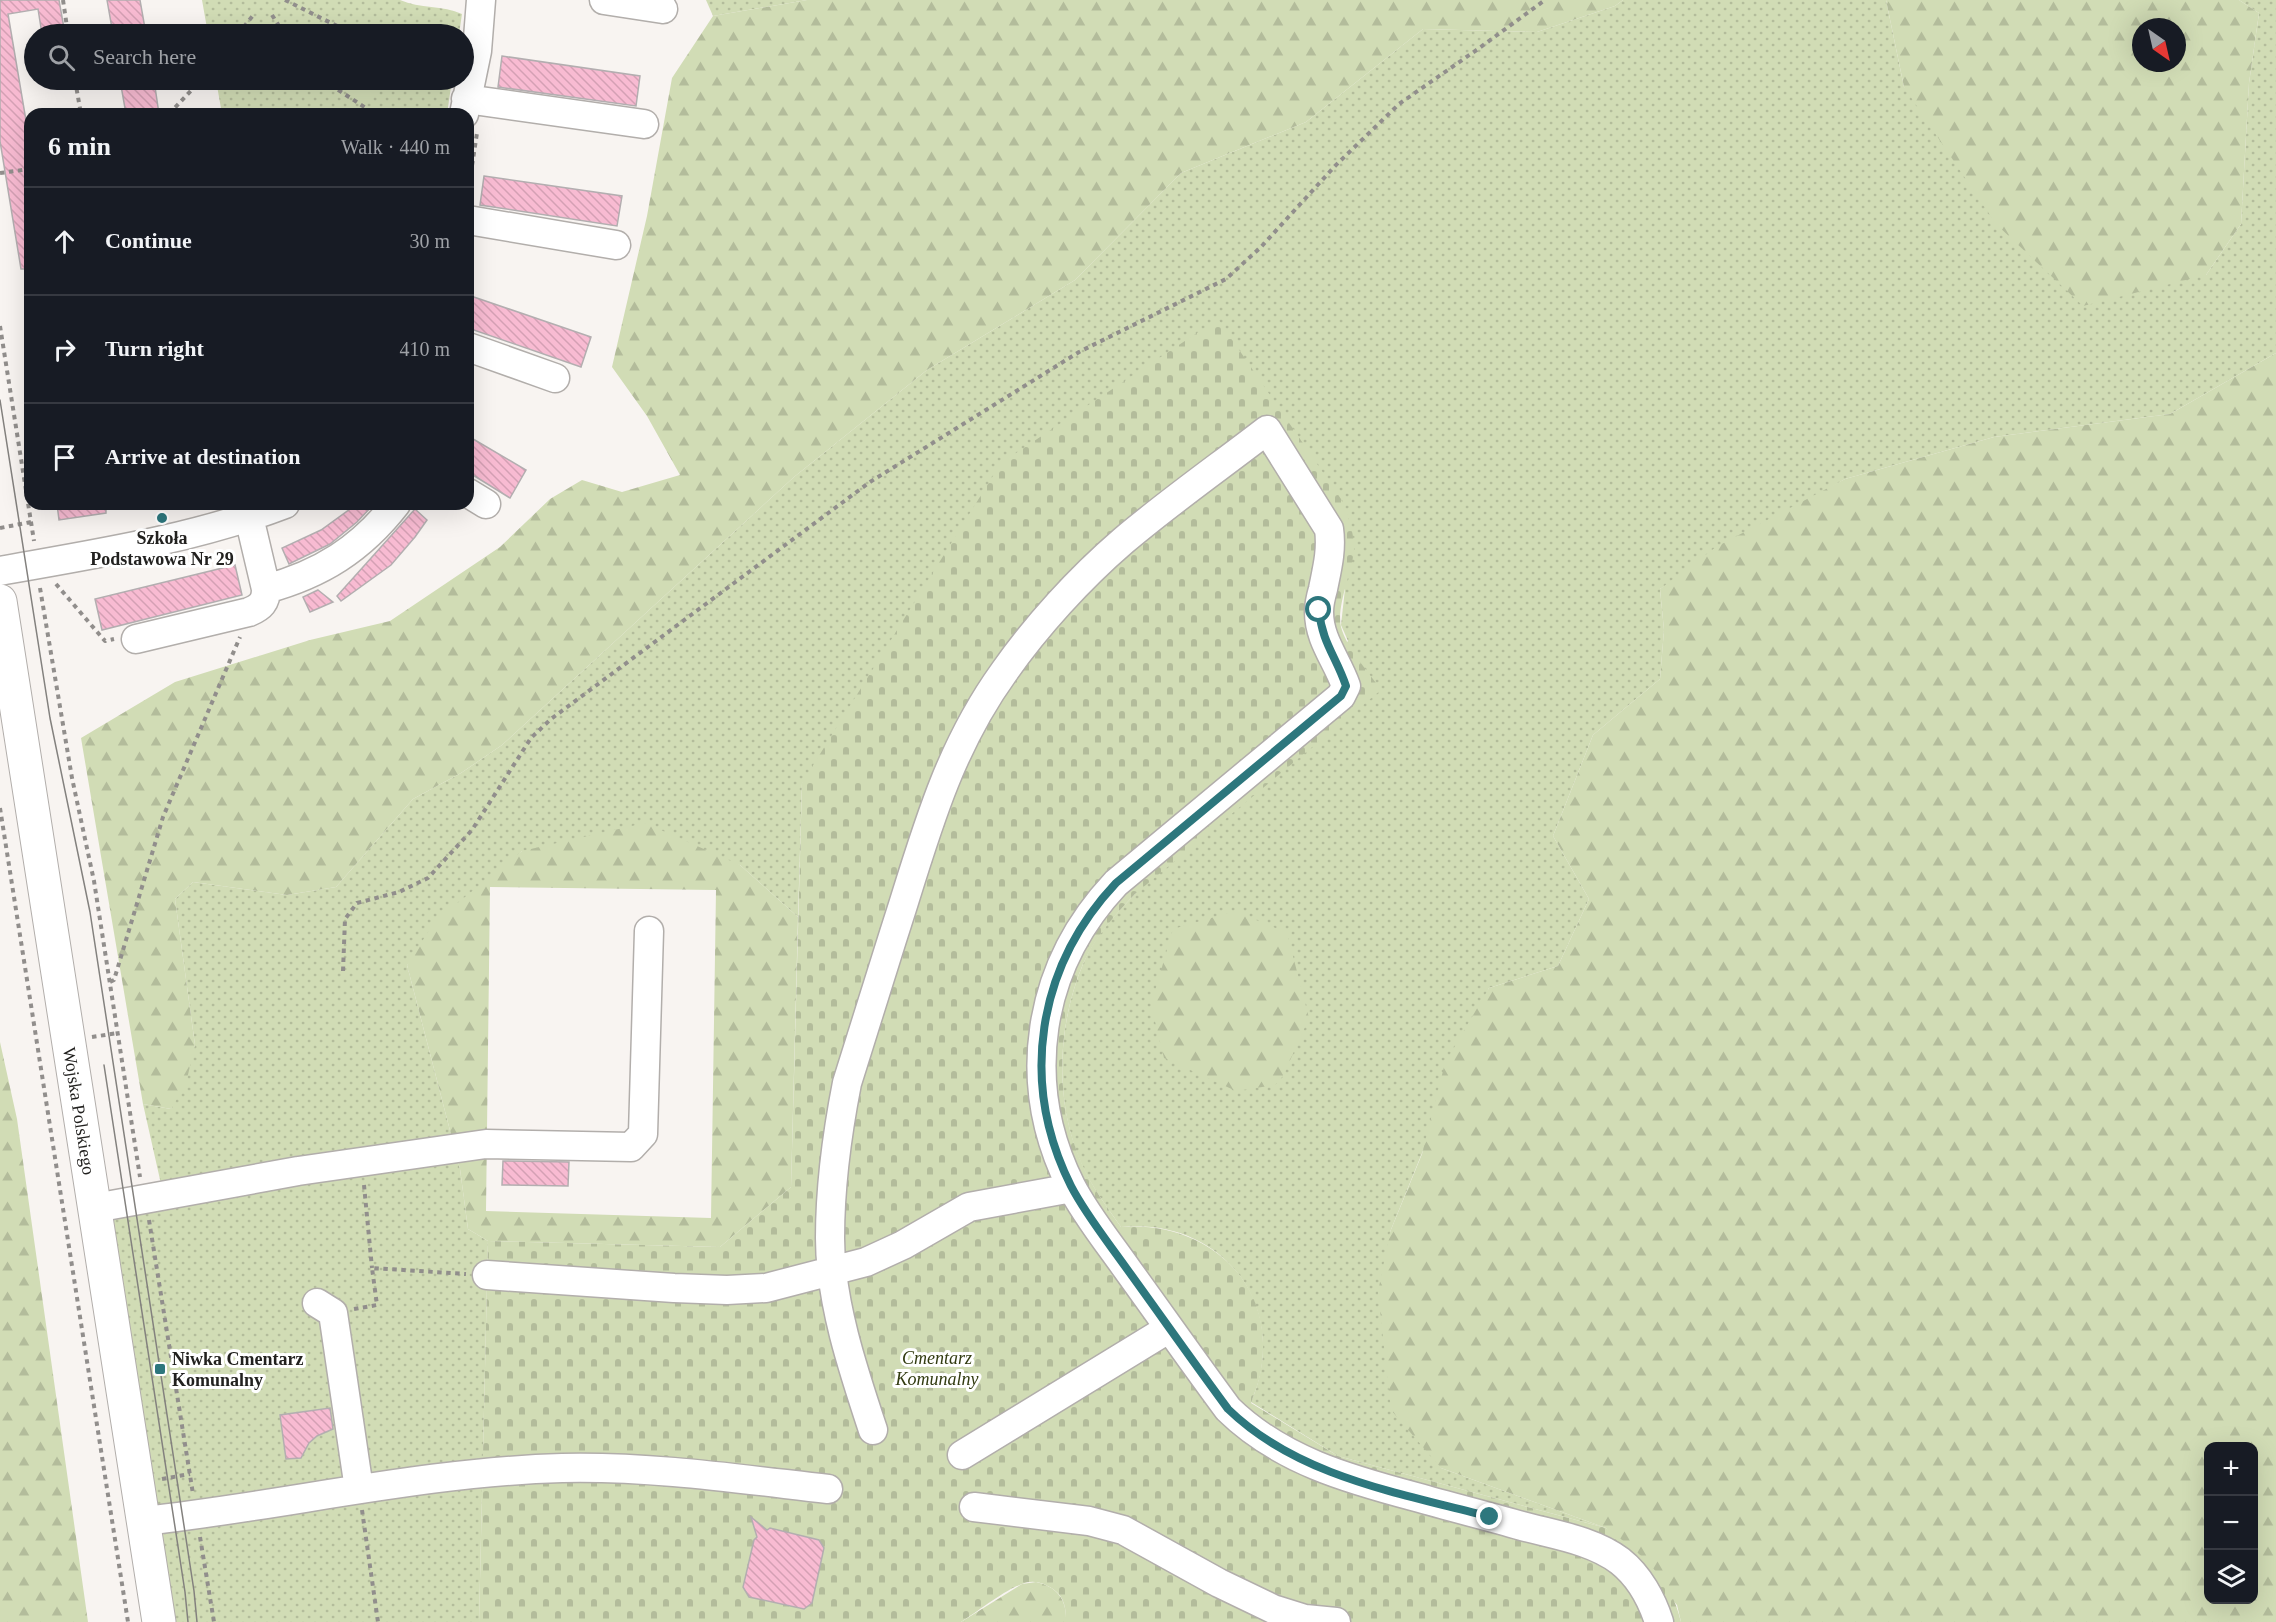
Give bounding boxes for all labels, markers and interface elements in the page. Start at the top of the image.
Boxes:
north arrow [2132,18,2186,72]
search box [24,24,474,90]
icon: search [45,41,78,74]
text: Search here [93,44,196,69]
text: 6 min [48,132,111,161]
text: Walk · 440 m [341,136,450,158]
icon: ahead [48,225,81,258]
text: Continue [105,228,192,253]
text: 30 m [409,230,450,252]
icon: right [48,333,81,366]
text: Turn right [105,336,204,361]
text: 410 m [399,338,450,360]
icon: arrive [48,441,81,474]
text: Arrive at destination [105,444,301,469]
marker: Szkoła Podstawowa Nr 29 [155,511,169,525]
place label: Szkoła Podstawowa Nr 29 [90,528,234,569]
route start [1305,596,1331,622]
street label: Wojska Polskiego [59,1046,99,1176]
park label: Cmentarz Komunalny [895,1348,979,1389]
place label: Niwka Cmentarz Komunalny [172,1349,303,1390]
marker: Niwka Cmentarz Komunalny [153,1362,167,1376]
map controls [2204,1442,2258,1604]
button: + [2204,1442,2258,1496]
button: − [2204,1496,2258,1550]
route end [1476,1503,1502,1529]
button: layers [2204,1550,2258,1604]

